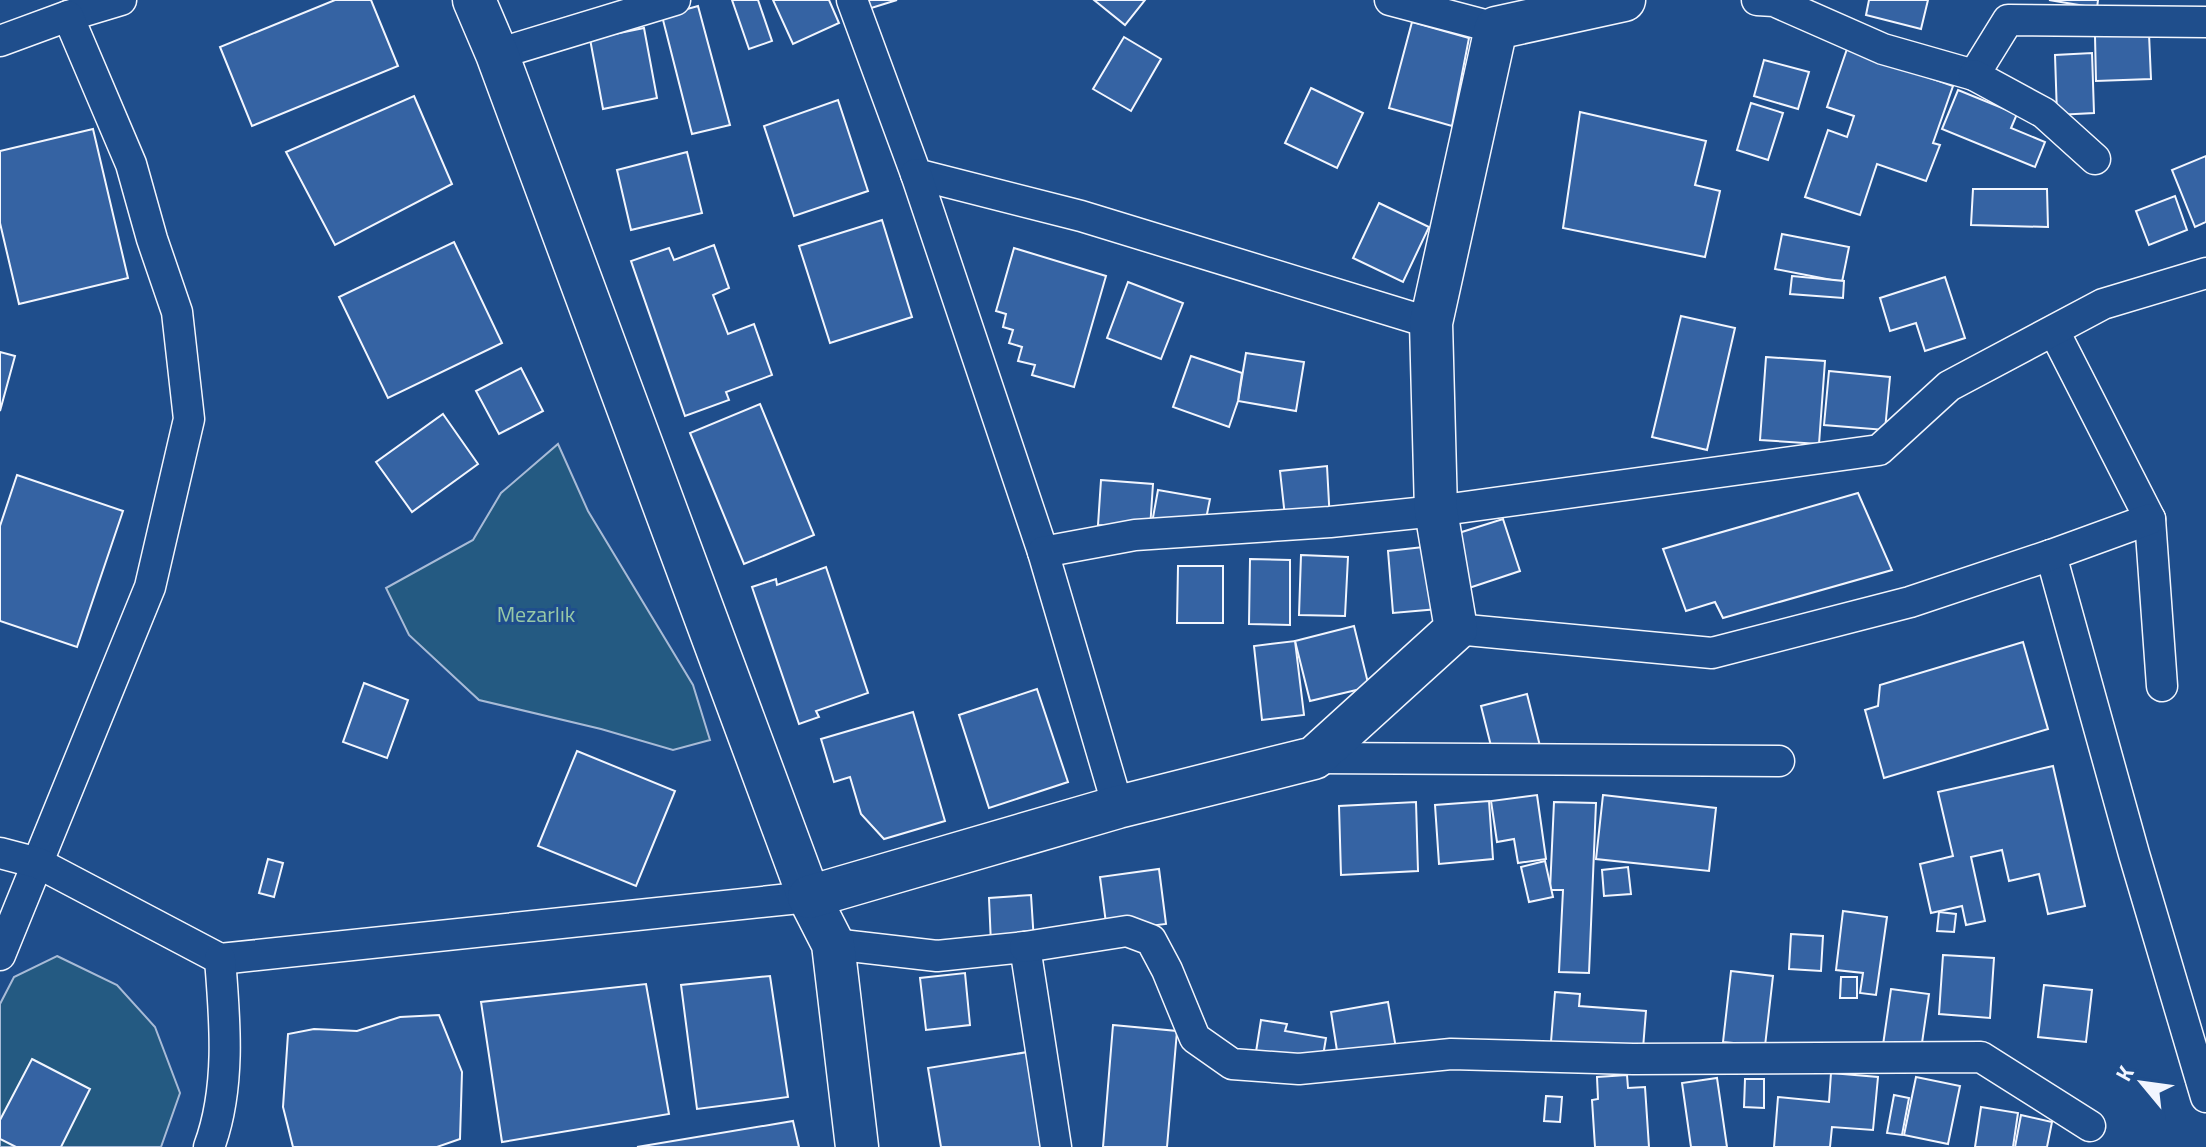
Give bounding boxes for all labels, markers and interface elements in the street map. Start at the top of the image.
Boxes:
park label: Mezarlık [497,597,576,631]
north arrow [2102,1043,2182,1123]
text: K [2106,1059,2143,1087]

